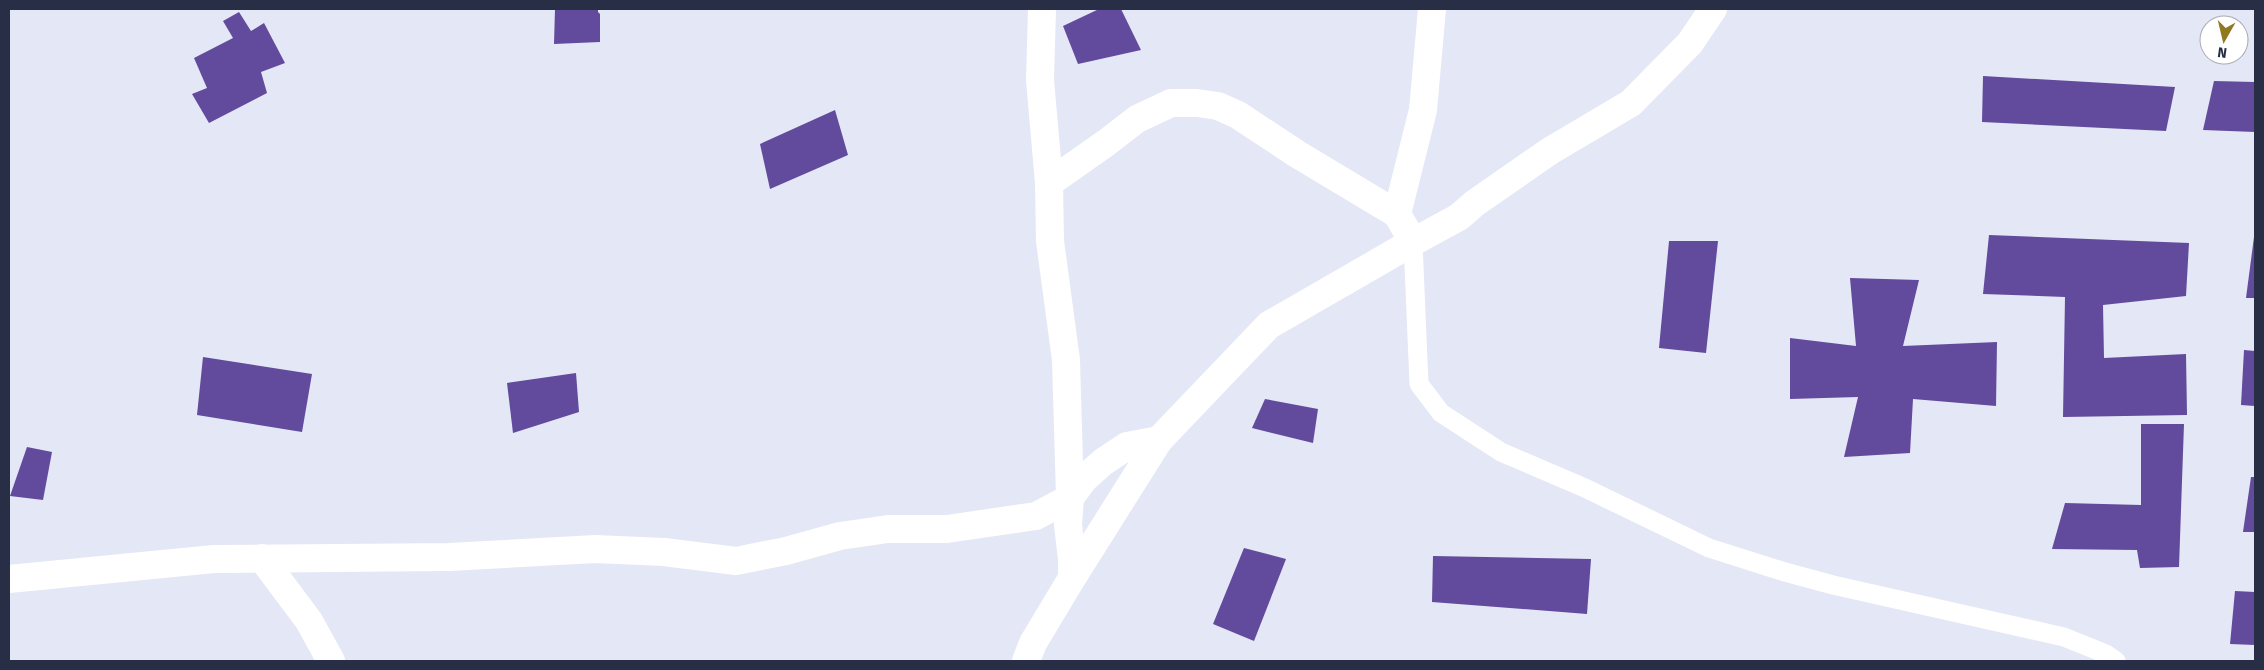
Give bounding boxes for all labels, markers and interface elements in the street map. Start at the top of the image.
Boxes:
north arrow [2199,15,2249,65]
text: N [2216,43,2228,61]

